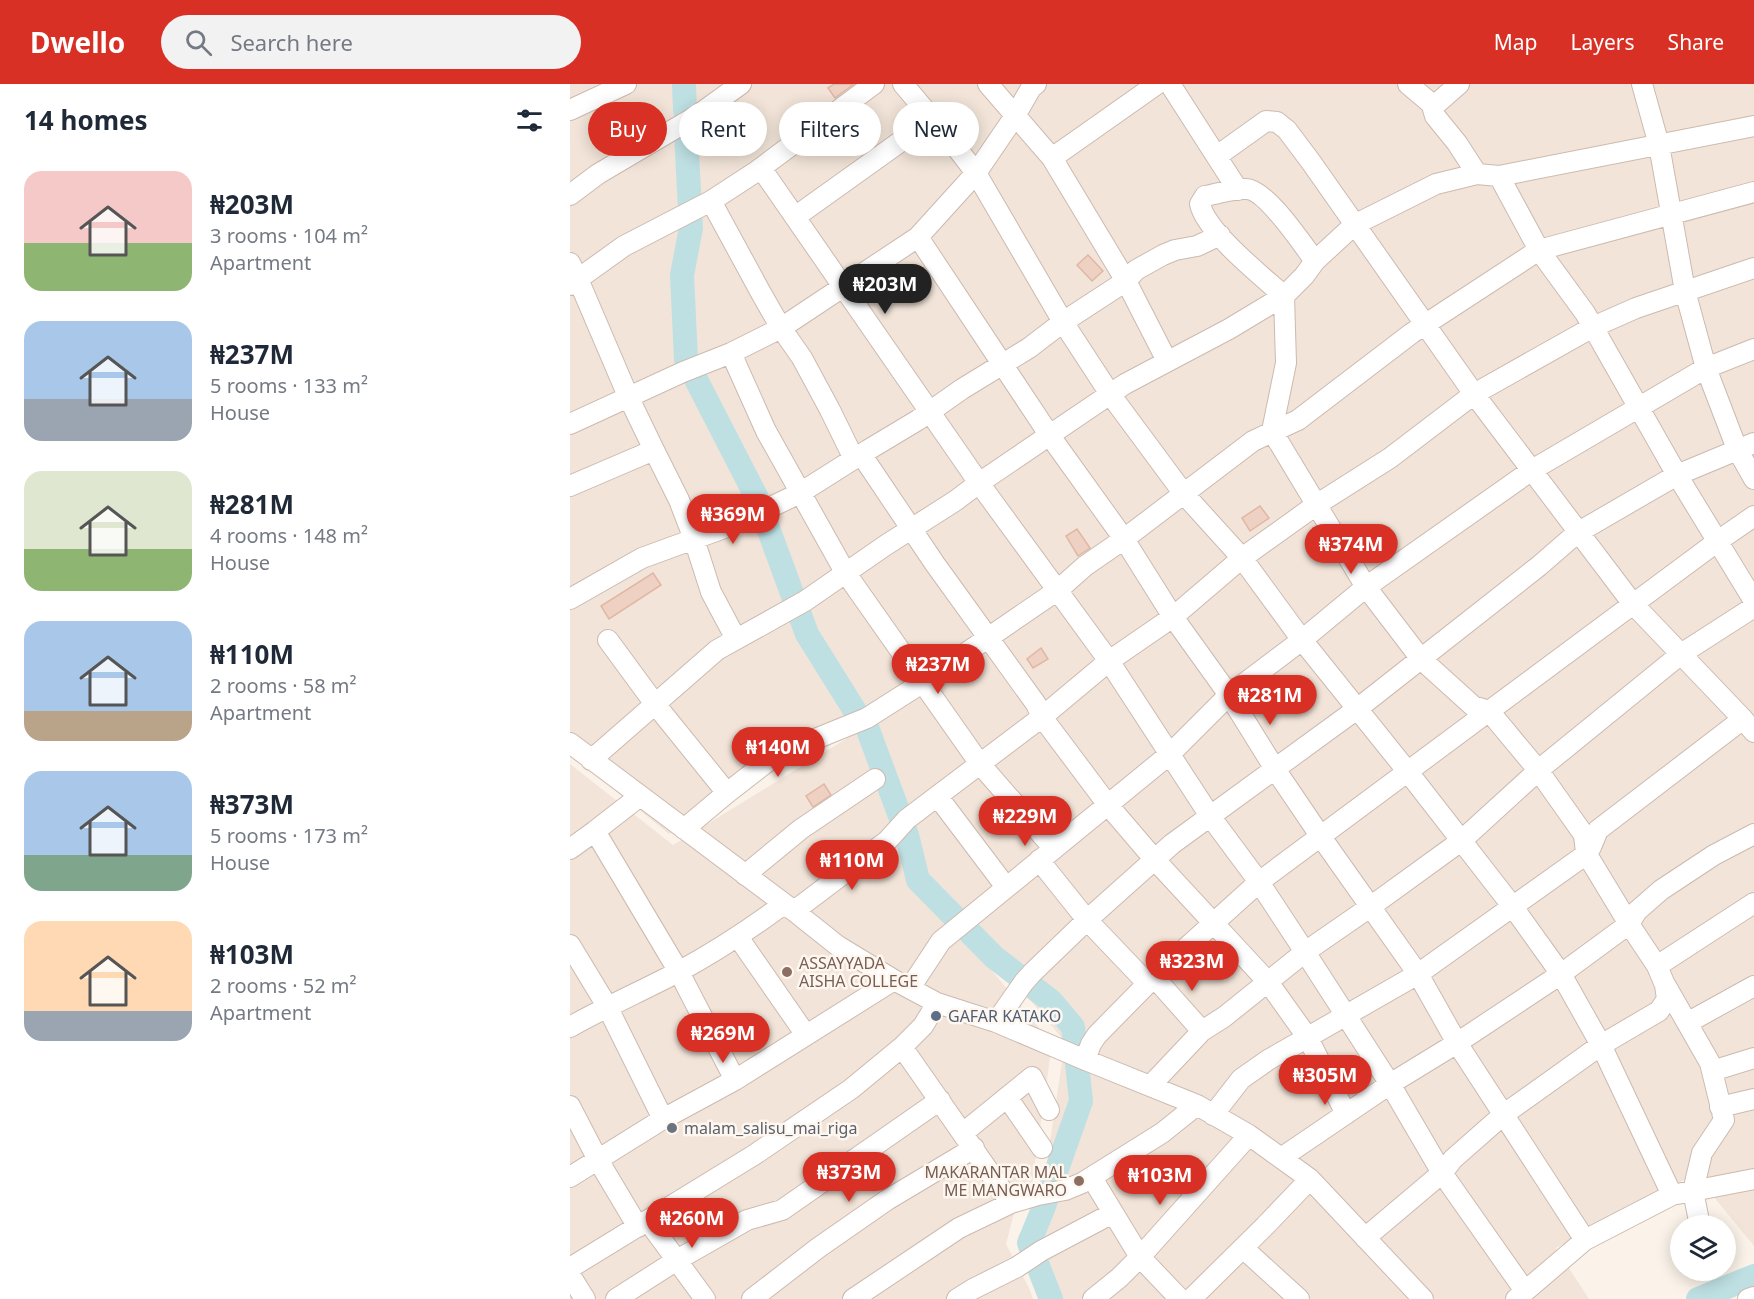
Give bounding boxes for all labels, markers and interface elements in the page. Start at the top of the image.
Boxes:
search box [161,15,581,69]
text: Dwello [30,23,125,61]
icon: search [182,26,215,59]
text: Search here [230,27,353,57]
text: Map [1494,28,1538,56]
text: Layers [1571,28,1635,56]
text: Share [1668,28,1724,56]
text: 14 homes [24,102,148,138]
chip: Buy [588,102,667,156]
chip: Rent [679,102,767,156]
chip: Filters [779,102,881,156]
chip: New [893,102,979,156]
icon: filters [513,104,546,137]
text: ₦203M [210,186,294,222]
icon: home [72,195,144,267]
text: 3 rooms · 104 m² [210,222,368,249]
text: Apartment [210,249,311,276]
pin: ₦203M [843,264,927,315]
text: ₦203M [853,270,917,297]
text: ₦237M [210,336,294,372]
icon: home [72,345,144,417]
text: 5 rooms · 133 m² [210,372,368,399]
text: House [210,399,270,426]
text: ₦281M [210,486,294,522]
pin: ₦369M [691,494,775,545]
icon: home [72,495,144,567]
text: ₦369M [701,500,765,527]
text: 4 rooms · 148 m² [210,522,368,549]
pin: ₦374M [1309,524,1393,575]
text: ₦374M [1319,530,1383,557]
text: House [210,549,270,576]
text: ₦110M [210,636,294,672]
pin: ₦237M [896,644,980,695]
icon: home [72,645,144,717]
text: ₦237M [906,650,970,677]
text: 2 rooms · 58 m² [210,672,357,699]
pin: ₦281M [1228,675,1312,726]
text: ₦281M [1238,681,1302,708]
text: Apartment [210,699,311,726]
pin: ₦140M [736,727,820,778]
text: ₦140M [746,733,810,760]
text: ₦373M [210,786,294,822]
icon: home [72,795,144,867]
pin: ₦229M [983,796,1067,847]
text: ₦229M [993,802,1057,829]
text: 5 rooms · 173 m² [210,822,368,849]
pin: ₦110M [810,840,894,891]
text: ₦110M [820,846,884,873]
text: House [210,849,270,876]
text: ₦103M [210,936,294,972]
pin: ₦323M [1150,941,1234,992]
icon: home [72,945,144,1017]
text: ₦323M [1160,947,1224,974]
place label: ASSAYYADA AISHA COLLEGE [799,952,918,992]
marker: ASSAYYADA AISHA COLLEGE [780,965,794,979]
text: 2 rooms · 52 m² [210,972,357,999]
text: Apartment [210,999,311,1026]
place label: GAFAR KATAKO [948,1005,1061,1027]
marker: GAFAR KATAKO [929,1009,943,1023]
pin: ₦269M [681,1013,765,1064]
text: ₦269M [691,1019,755,1046]
pin: ₦305M [1283,1055,1367,1106]
text: ₦305M [1293,1061,1357,1088]
place label: malam_salisu_mai_riga [684,1117,857,1139]
marker: malam_salisu_mai_riga [665,1121,679,1135]
pin: ₦373M [807,1152,891,1203]
pin: ₦103M [1118,1155,1202,1206]
text: ₦373M [817,1158,881,1185]
place label: MAKARANTAR MAL ME MANGWARO [925,1161,1067,1201]
text: ₦103M [1128,1161,1192,1188]
marker: MAKARANTAR MAL ME MANGWARO [1072,1174,1086,1188]
pin: ₦260M [650,1198,734,1249]
text: ₦260M [660,1204,724,1231]
map controls [1670,1215,1736,1281]
button: layers [1670,1215,1736,1281]

